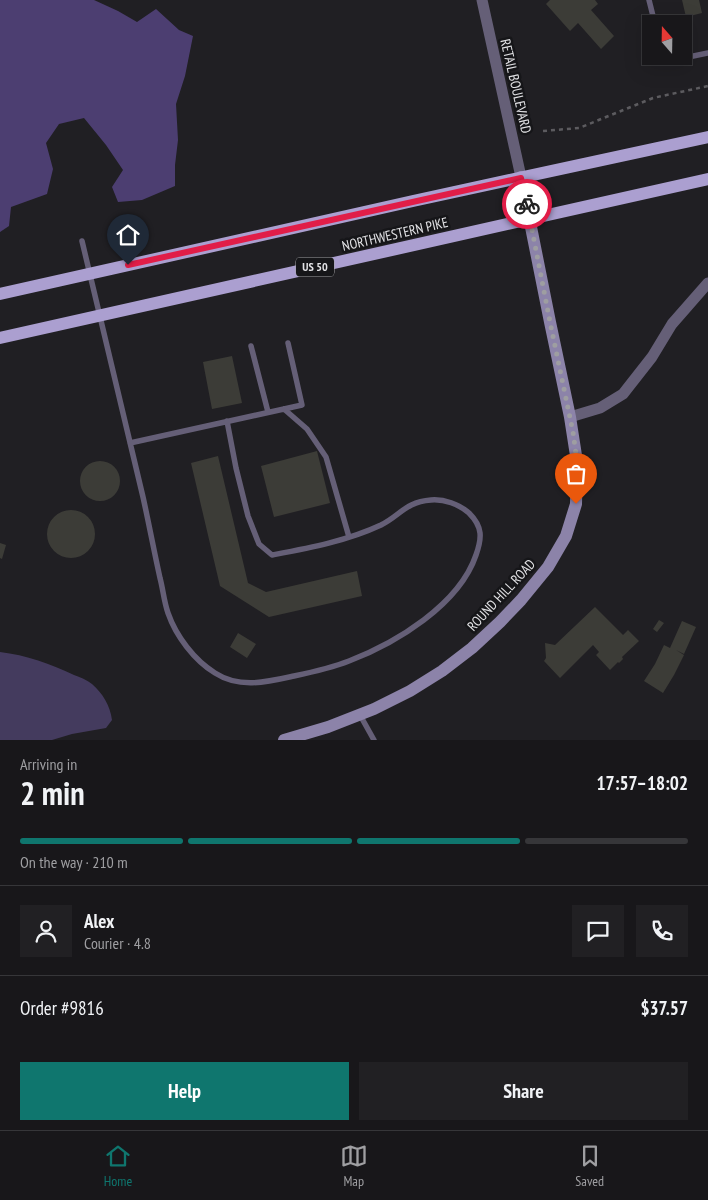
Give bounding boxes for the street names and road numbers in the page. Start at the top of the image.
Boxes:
street label: RETAIL BOULEVARD [496,37,536,135]
street label: NORTHWESTERN PIKE [340,213,450,255]
road number: US 50 [296,258,334,276]
street label: ROUND HILL ROAD [463,555,539,635]

